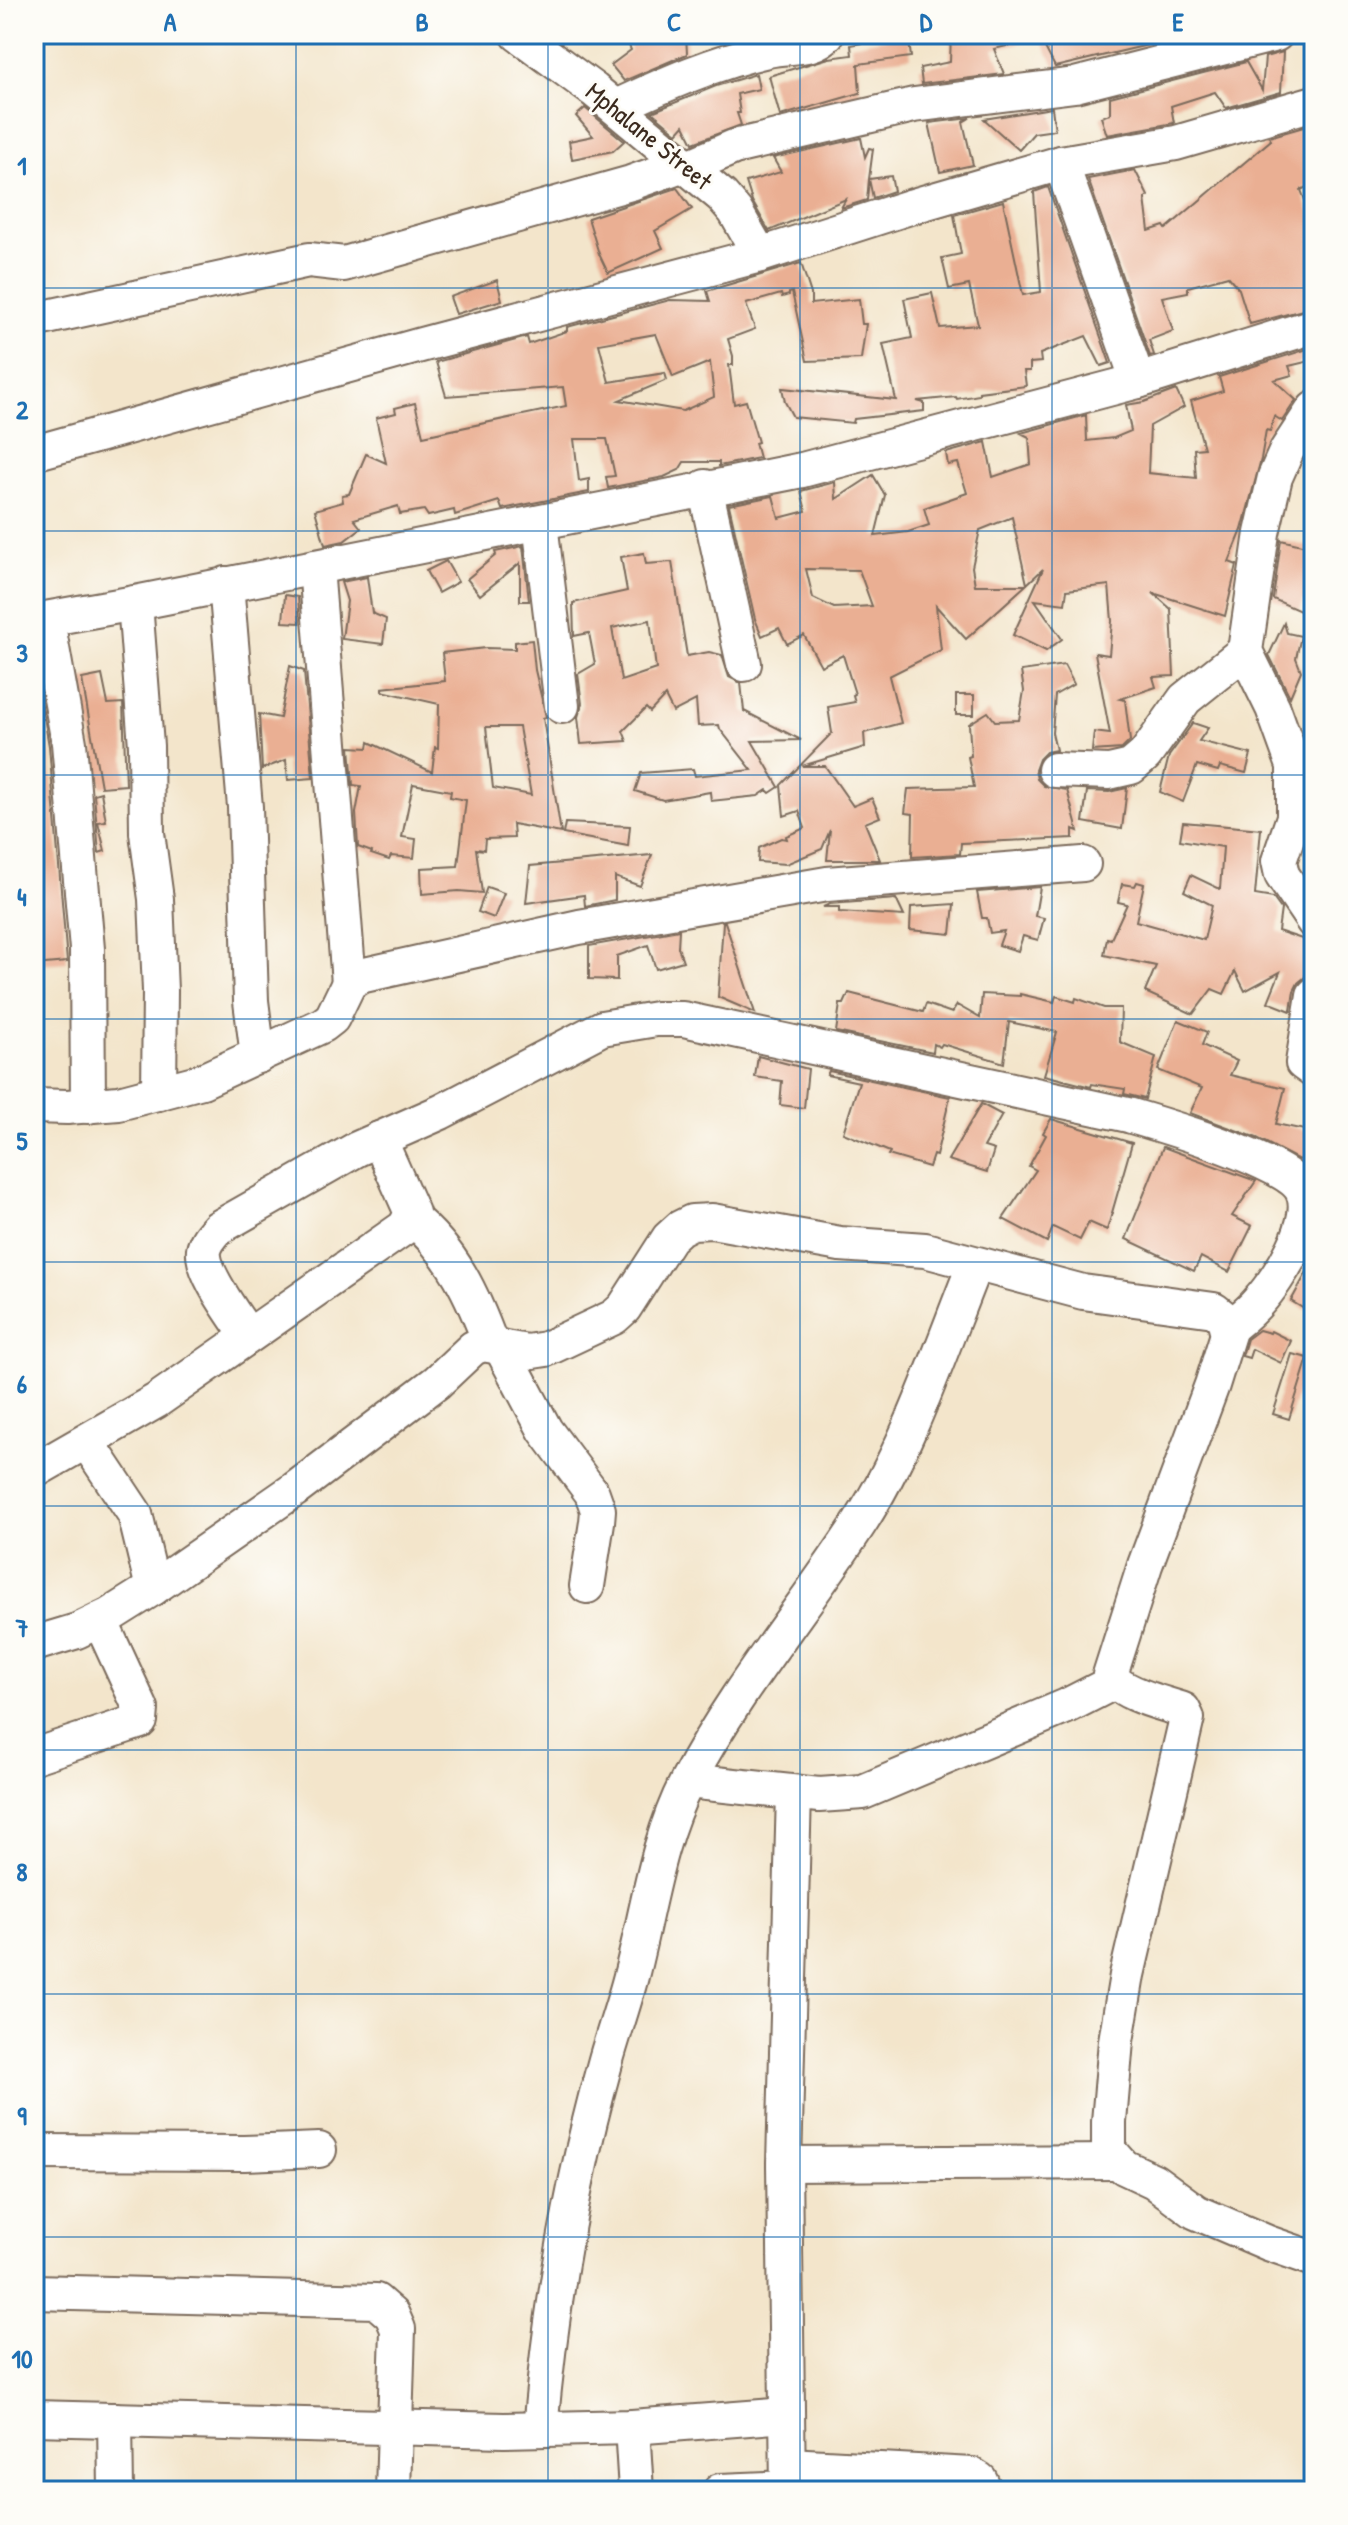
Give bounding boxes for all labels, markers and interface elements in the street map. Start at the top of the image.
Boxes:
text: A [164,4,177,39]
text: B [415,4,429,39]
text: C [667,4,681,39]
text: D [920,4,933,39]
text: E [1172,4,1184,39]
street label: Mphalane Street [579,74,721,198]
text: 1 [17,148,27,183]
text: 2 [16,392,29,427]
text: 3 [16,635,28,670]
text: 4 [17,879,27,914]
text: 5 [17,1123,28,1158]
text: 6 [17,1366,28,1401]
text: 7 [15,1610,29,1645]
text: 8 [16,1854,28,1889]
text: 9 [17,2098,27,2133]
text: 10 [11,2341,33,2376]

